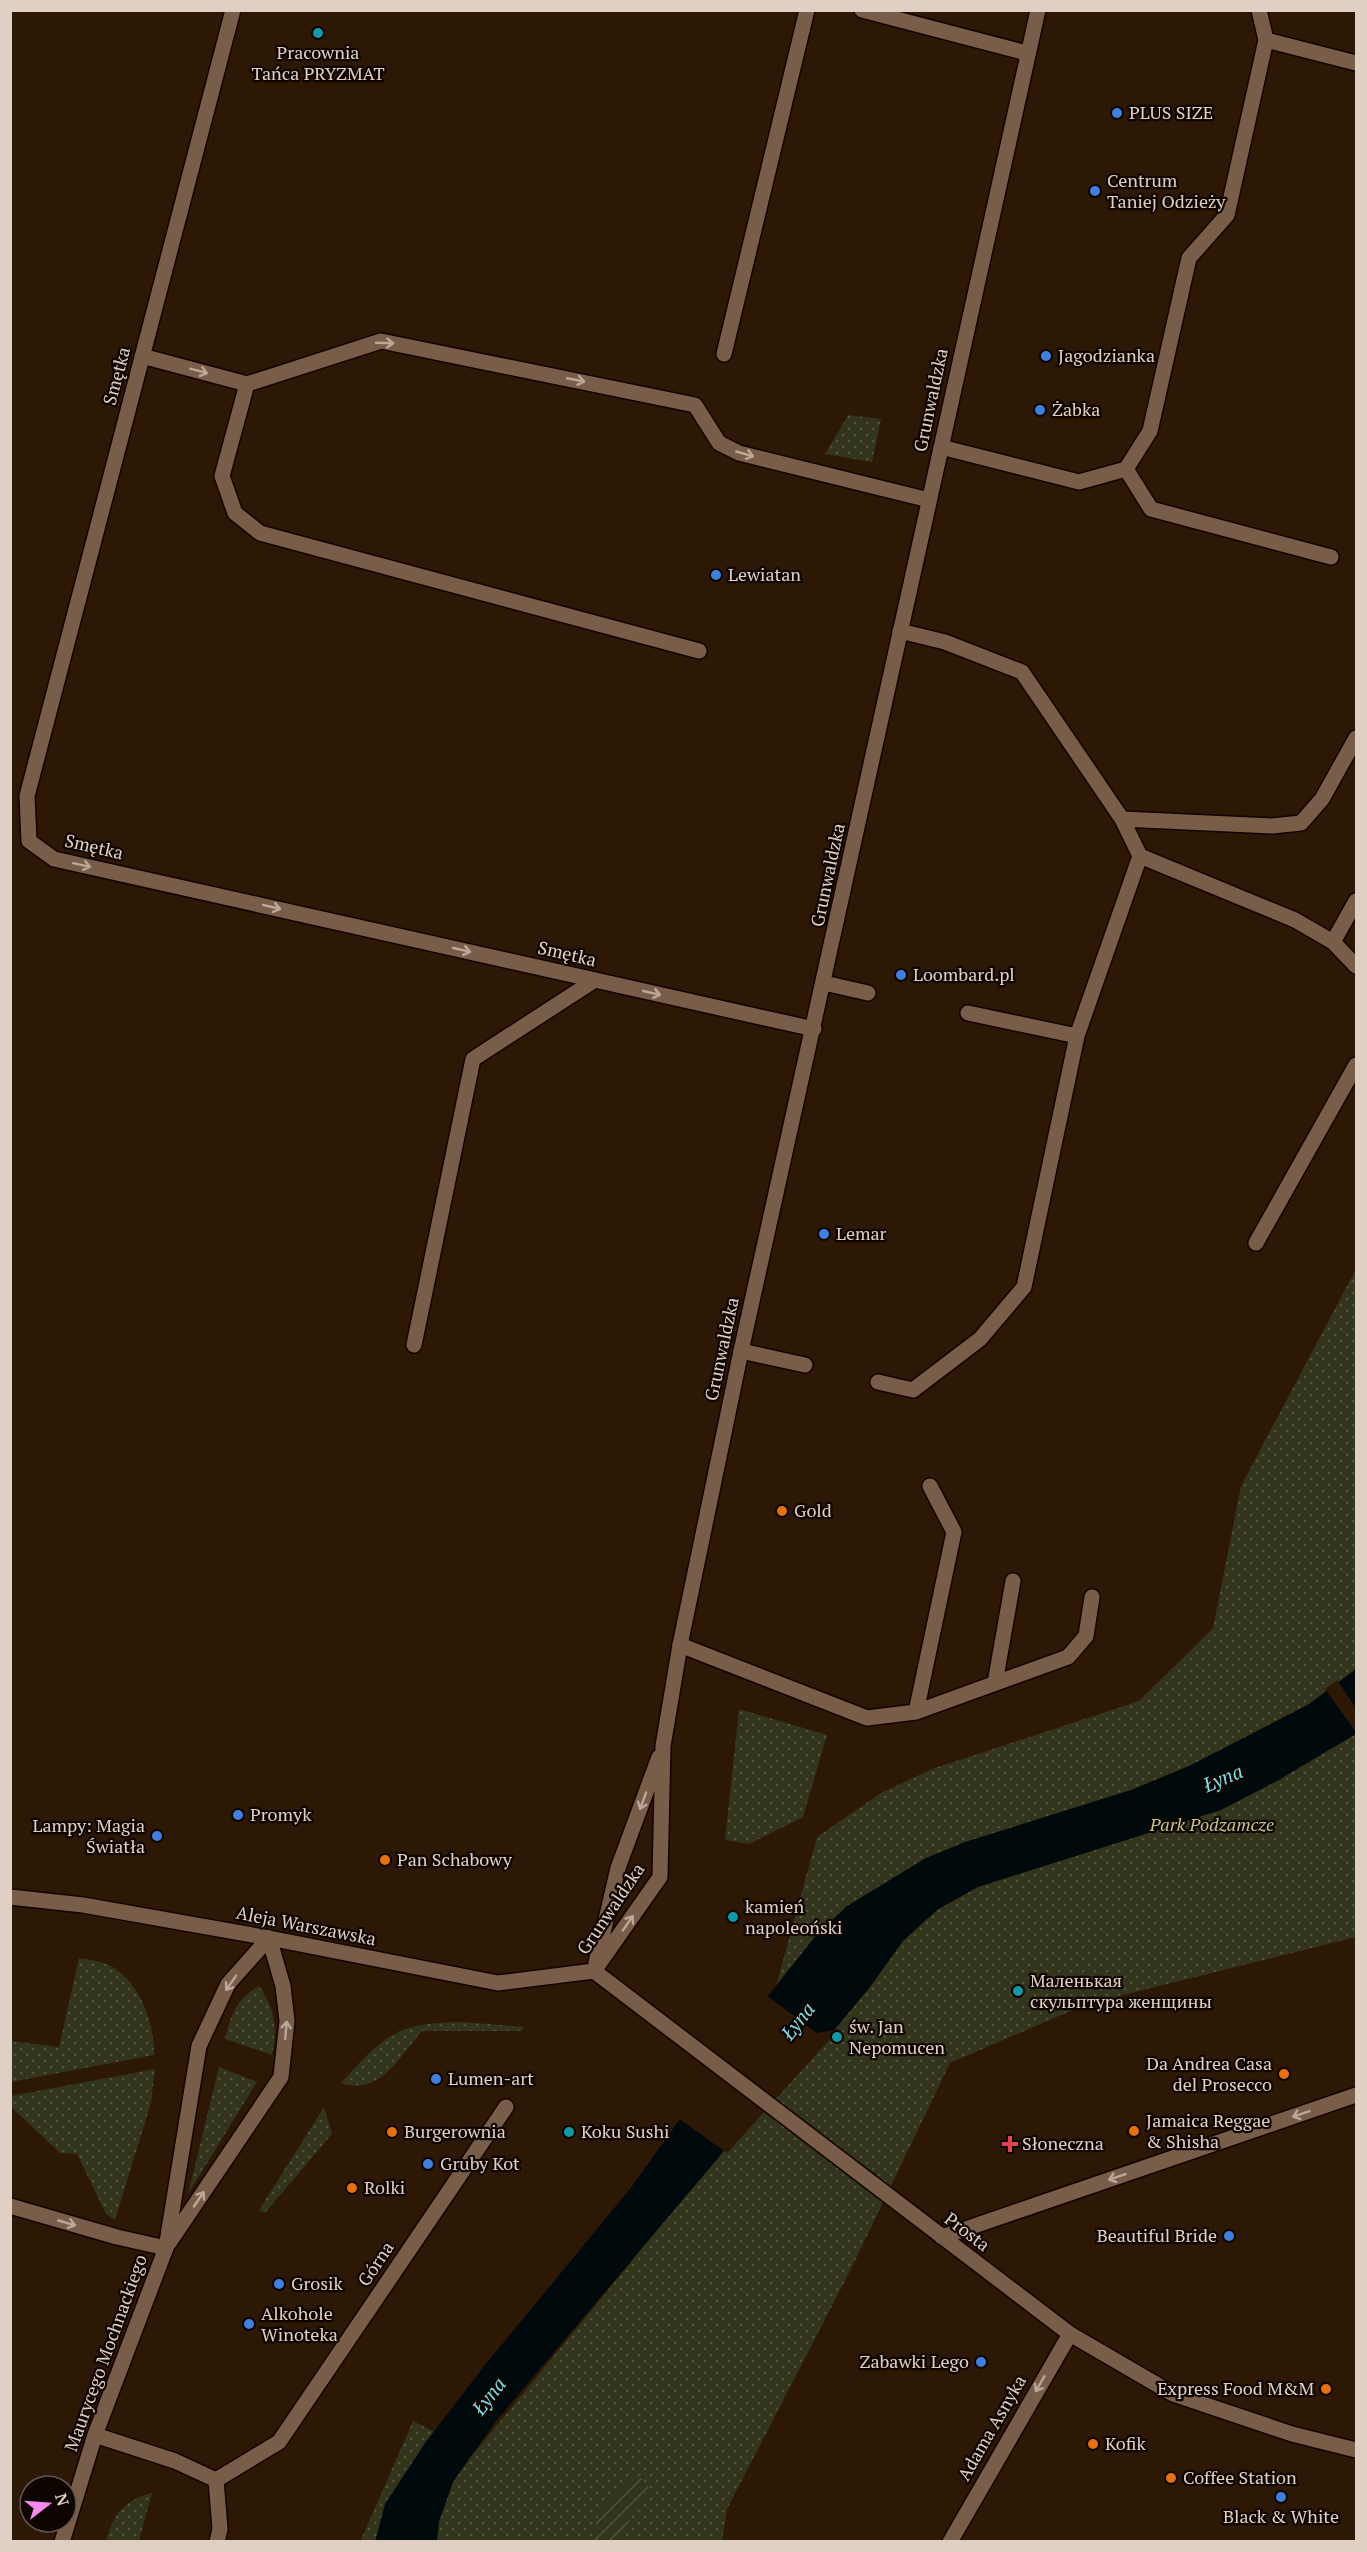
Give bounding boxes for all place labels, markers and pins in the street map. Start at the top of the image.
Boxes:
marker: Pracownia Tańca PRYZMAT [311,26,325,40]
place label: Pracownia Tańca PRYZMAT [251,40,385,85]
place label: PLUS SIZE [1129,100,1213,124]
marker: PLUS SIZE [1110,106,1124,120]
place label: Centrum Taniej Odzieży [1107,168,1226,213]
marker: Centrum Taniej Odzieży [1088,184,1102,198]
place label: Jagodzianka [1058,343,1155,367]
marker: Jagodzianka [1039,349,1053,363]
place label: Żabka [1052,397,1100,421]
marker: Żabka [1033,403,1047,417]
place label: Lewiatan [728,562,801,586]
marker: Lewiatan [709,568,723,582]
place label: Loombard.pl [913,962,1015,986]
marker: Loombard.pl [894,968,908,982]
place label: Lemar [836,1221,887,1245]
marker: Lemar [817,1227,831,1241]
place label: Gold [794,1498,832,1522]
marker: Gold [775,1504,789,1518]
place label: Promyk [250,1802,312,1826]
marker: Promyk [231,1808,245,1822]
place label: Lampy: Magia Światła [33,1813,145,1858]
marker: Lampy: Magia Światła [150,1829,164,1843]
place label: Pan Schabowy [397,1847,513,1871]
marker: Pan Schabowy [378,1853,392,1867]
place label: kamień napoleoński [745,1894,843,1939]
marker: kamień napoleoński [726,1910,740,1924]
place label: Маленькая скульптура женщины [1030,1968,1212,2013]
marker: Маленькая скульптура женщины [1011,1984,1025,1998]
place label: św. Jan Nepomucen [849,2014,945,2059]
marker: św. Jan Nepomucen [830,2030,844,2044]
place label: Da Andrea Casa del Prosecco [1146,2051,1272,2096]
place label: Lumen-art [448,2066,534,2090]
marker: Da Andrea Casa del Prosecco [1277,2067,1291,2081]
marker: Lumen-art [429,2072,443,2086]
place label: Jamaica Reggae & Shisha [1146,2108,1270,2153]
place label: Burgerownia [404,2119,506,2143]
place label: Koku Sushi [581,2119,669,2143]
marker: Jamaica Reggae & Shisha [1127,2124,1141,2138]
marker: Burgerownia [385,2125,399,2139]
marker: Koku Sushi [562,2125,576,2139]
place label: Słoneczna [1022,2131,1104,2155]
marker: Słoneczna [1003,2137,1017,2151]
place label: Gruby Kot [440,2151,520,2175]
marker: Gruby Kot [421,2157,435,2171]
place label: Rolki [364,2175,405,2199]
marker: Rolki [345,2181,359,2195]
place label: Beautiful Bride [1097,2223,1217,2247]
marker: Beautiful Bride [1222,2229,1236,2243]
place label: Grosik [291,2271,343,2295]
marker: Grosik [272,2277,286,2291]
place label: Alkohole Winoteka [261,2301,338,2346]
marker: Alkohole Winoteka [242,2317,256,2331]
place label: Zabawki Lego [859,2349,969,2373]
marker: Zabawki Lego [974,2355,988,2369]
place label: Express Food M&M [1157,2376,1314,2400]
marker: Express Food M&M [1319,2382,1333,2396]
place label: Kofik [1105,2431,1147,2455]
marker: Kofik [1086,2437,1100,2451]
place label: Coffee Station [1183,2465,1297,2489]
marker: Coffee Station [1164,2471,1178,2485]
marker: Black & White [1274,2490,1288,2504]
place label: Black & White [1223,2504,1339,2528]

